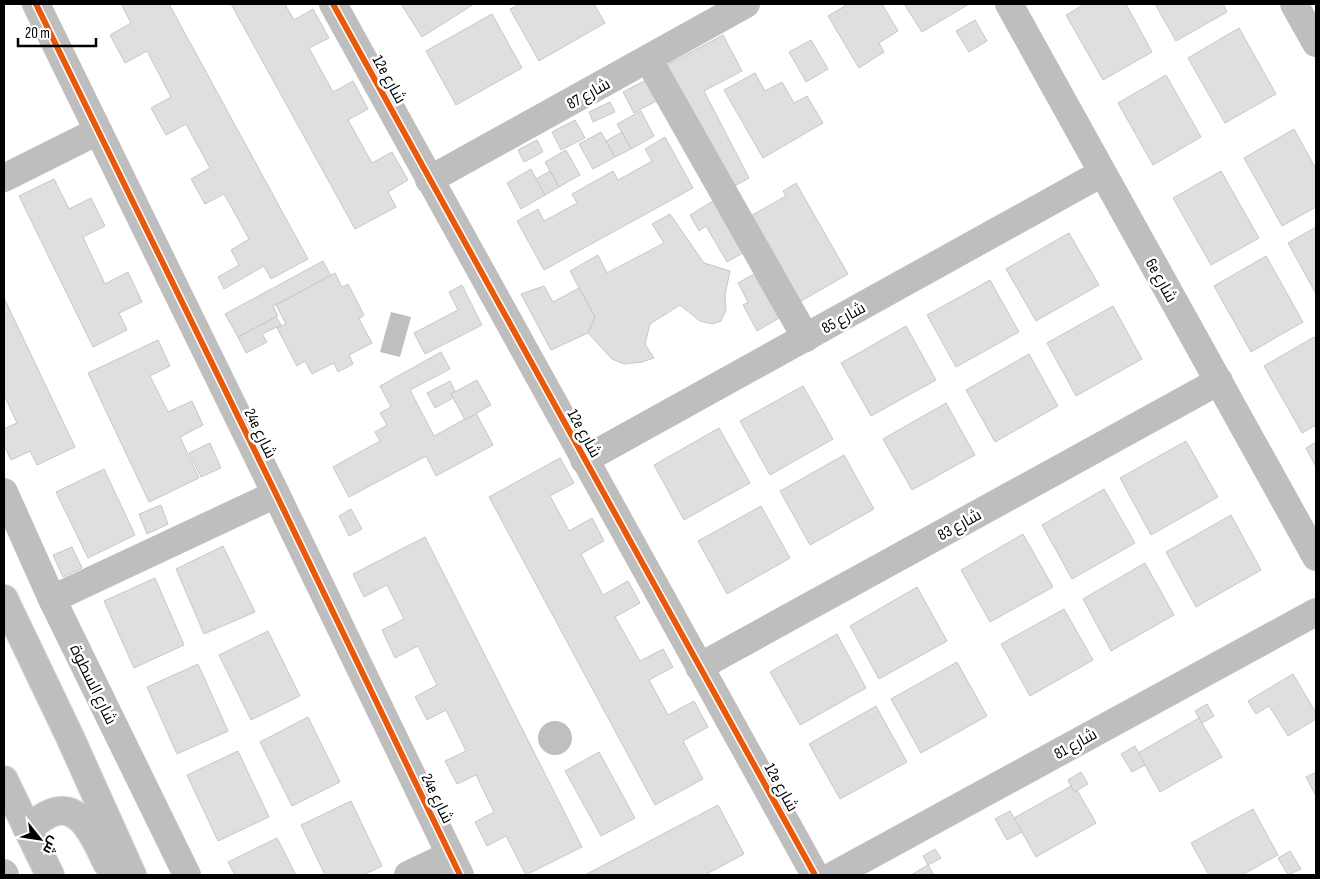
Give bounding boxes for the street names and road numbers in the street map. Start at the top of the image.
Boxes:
street label: 12e شارع [367,52,410,108]
street label: شارع 87 [564,75,614,115]
street label: 6e شارع [1140,256,1180,306]
street label: شارع 85 [819,299,869,339]
street label: 24e شارع [239,406,280,462]
street label: 12e شارع [562,406,605,462]
street label: شارع 83 [934,506,985,546]
street label: شارع السطوة [64,642,120,728]
street label: شارع 81 [1051,725,1101,765]
street label: 12e شارع [759,760,802,816]
street label: 24e شارع [416,771,457,827]

